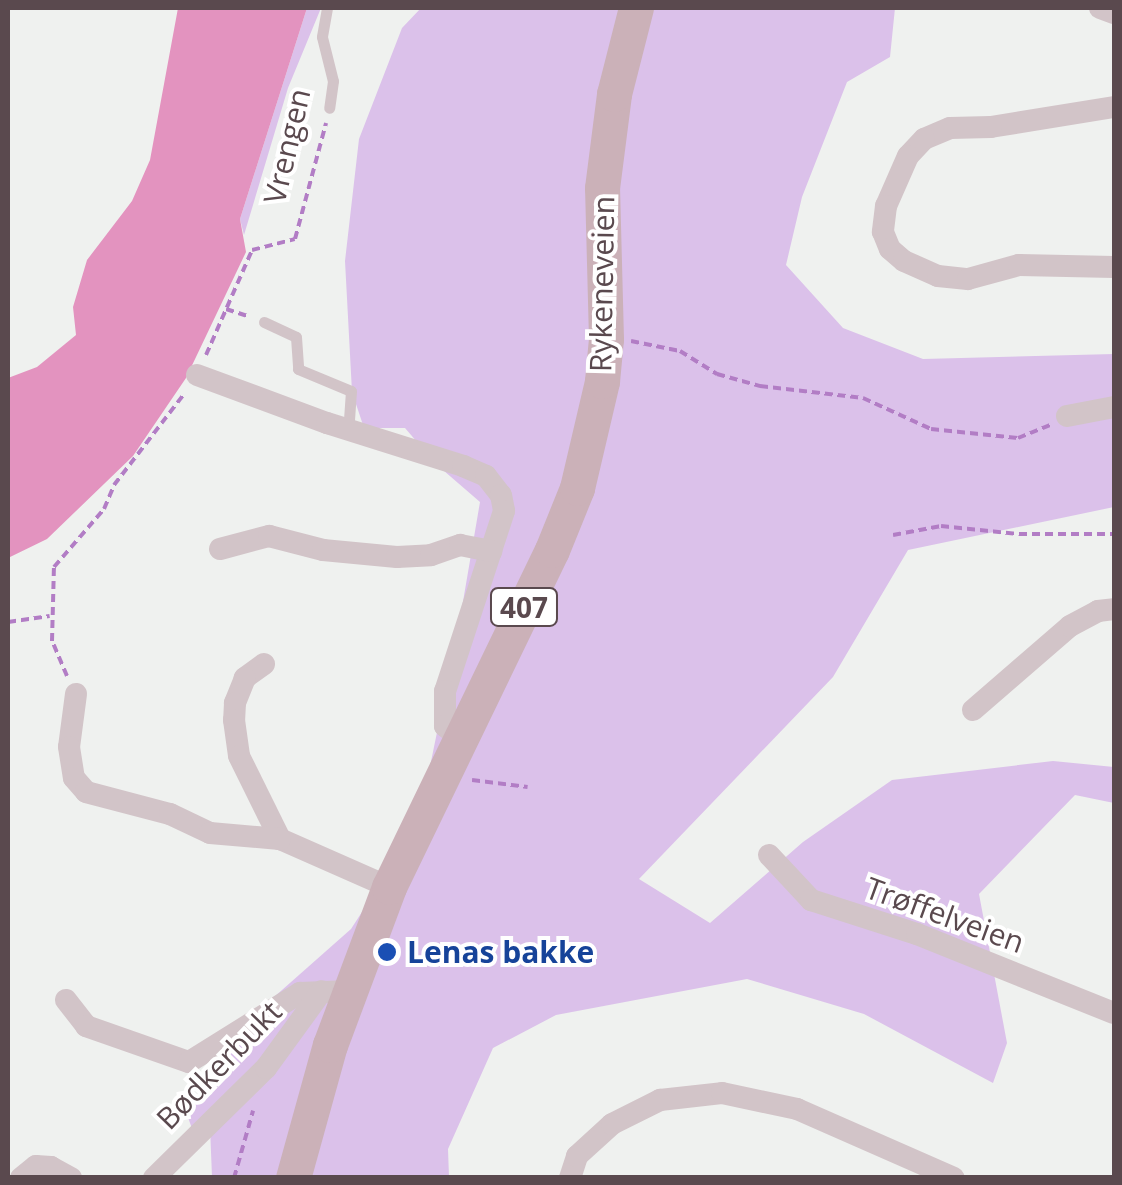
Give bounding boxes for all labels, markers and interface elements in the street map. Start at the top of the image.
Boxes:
street label: Vrengen [256,85,318,207]
street label: Rykeneveien [582,196,622,372]
road number: 407 [489,584,559,630]
street label: Trøffelveien [861,870,1029,960]
place label: Lenas bakke [407,934,594,970]
marker: Lenas bakke [376,941,398,963]
street label: Bødkerbukt [149,994,289,1136]

